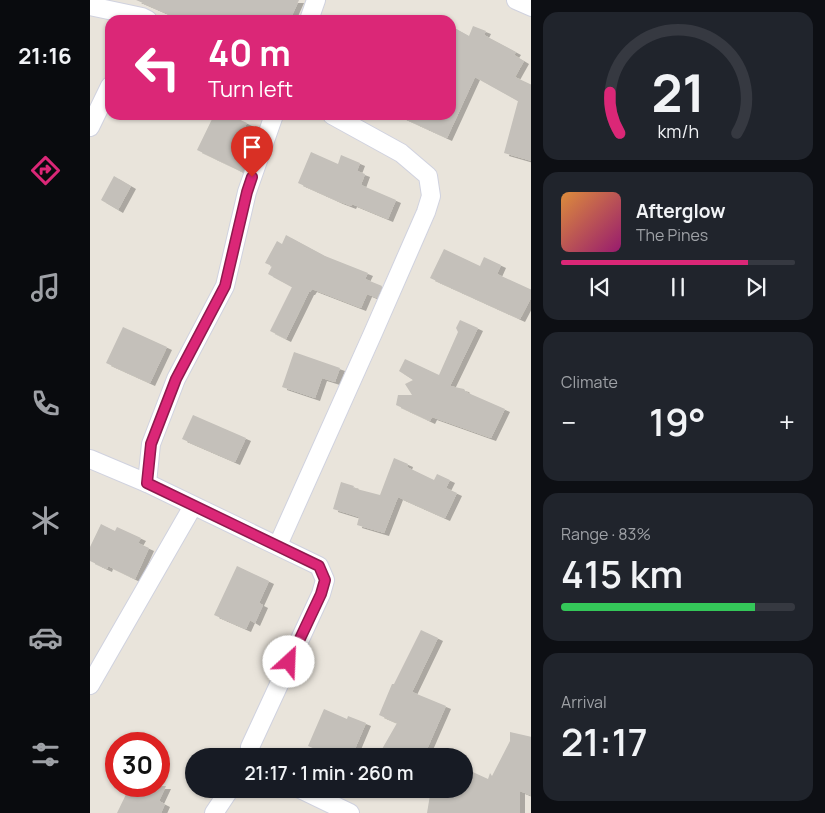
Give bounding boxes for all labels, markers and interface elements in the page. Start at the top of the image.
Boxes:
text: 40 m [208,29,291,77]
icon: left [125,35,190,100]
text: 21:16 [18,41,72,71]
text: 21 [651,57,705,128]
text: Turn left [208,74,293,104]
text: km/h [657,119,699,143]
pin [231,126,273,177]
icon: arrive [238,133,266,161]
icon: directions [28,153,63,188]
text: Afterglow [636,198,725,224]
text: The Pines [636,224,708,246]
icon: music [28,270,63,305]
icon: previous [586,273,614,301]
icon: pause [664,273,692,301]
icon: next [742,273,770,301]
text: Climate [561,371,618,393]
icon: phone [28,386,63,421]
text: 19° [649,395,706,447]
text: − [561,403,576,441]
text: + [779,403,795,441]
icon: climate [28,503,63,538]
text: Range · 83% [561,523,651,545]
text: 415 km [561,547,683,599]
icon: car [28,620,63,655]
position arrow [262,635,314,687]
text: Arrival [561,691,607,713]
text: 21:17 [561,715,648,767]
speed limit sign: 30 [105,732,170,797]
icon: filters [28,737,63,772]
text: 21:17 · 1 min · 260 m [244,760,414,786]

